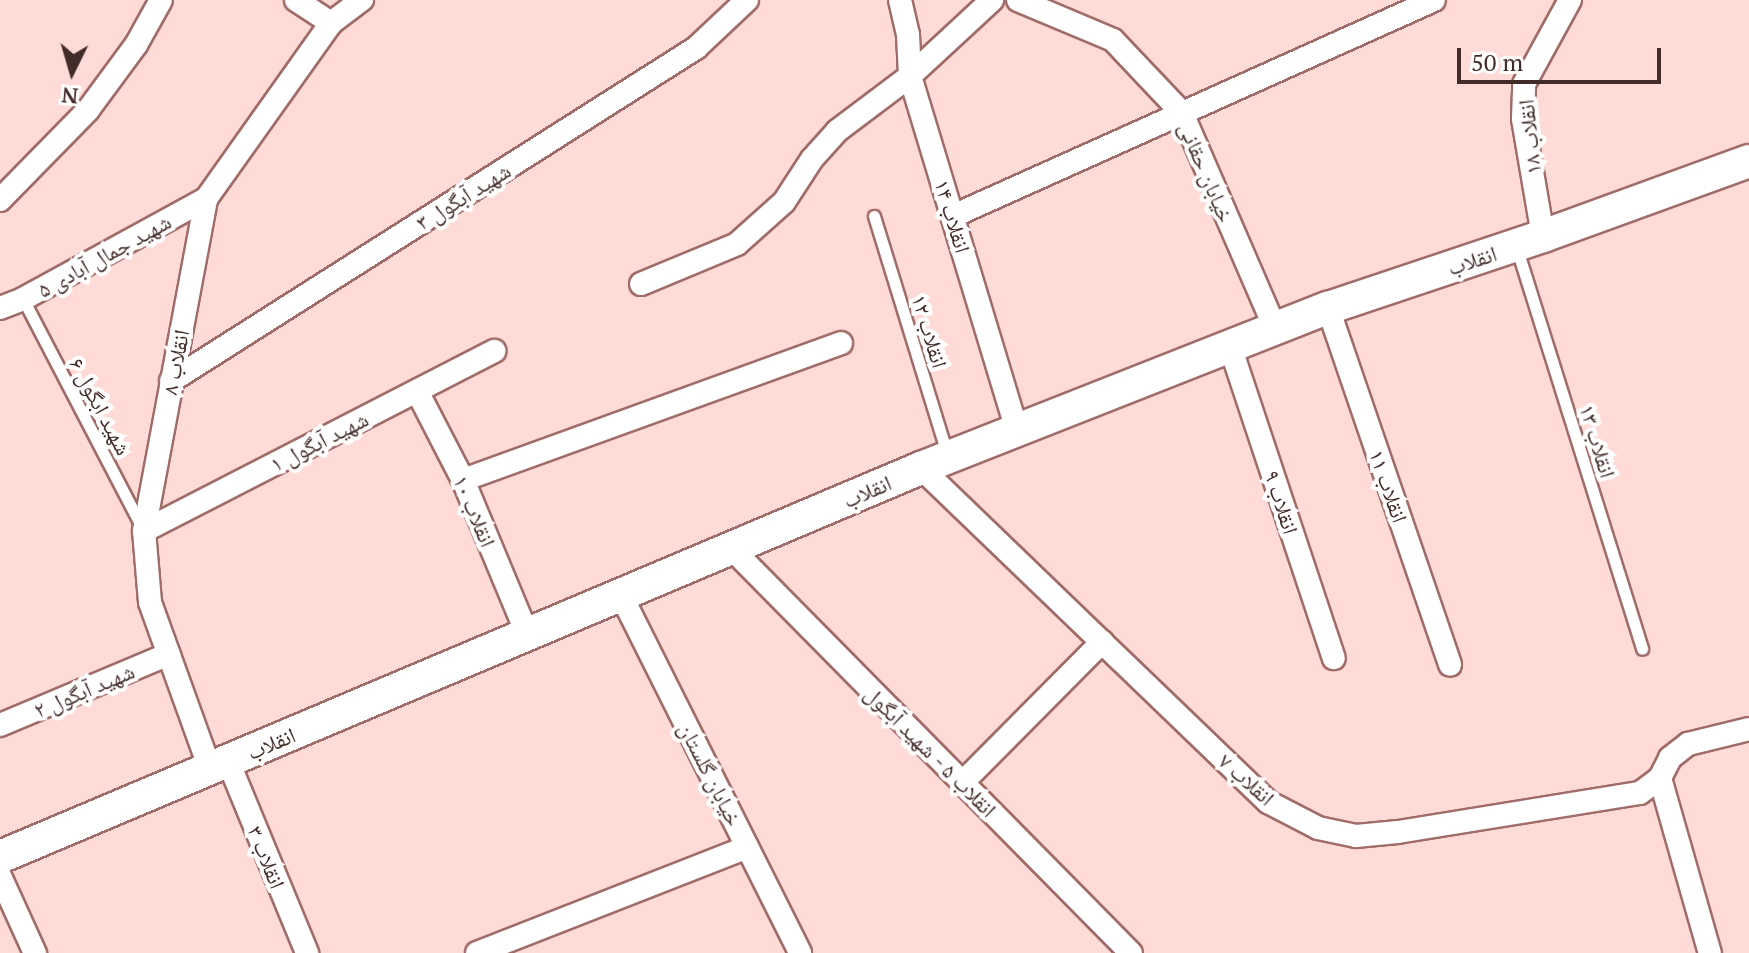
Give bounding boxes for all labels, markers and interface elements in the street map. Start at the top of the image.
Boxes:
north arrow [32,32,112,112]
scale bar [1461,32,1665,82]
text: 50 m [1471,46,1523,78]
text: N [60,81,79,112]
street label: انقلاب ۱۸ [1512,98,1546,176]
street label: خیابان حقانی [1174,118,1240,226]
street label: شهید آبگول ۳ [411,157,515,235]
street label: انقلاب ۱۴ [929,176,977,256]
street label: شهید جمال آبادی ۵ [33,207,175,303]
street label: انقلاب [1444,240,1500,280]
street label: انقلاب ۱۲ [906,291,954,371]
street label: انقلاب ۸ [156,327,194,397]
street label: شهید ابگول ۶ [64,353,138,459]
street label: انقلاب ۱۳ [1574,401,1622,481]
street label: شهید آبگول ۱ [266,405,372,477]
street label: انقلاب ۱۱ [1364,446,1414,526]
street label: انقلاب ۹ [1259,467,1305,537]
street label: انقلاب [839,469,895,513]
street label: انقلاب ۱۰ [448,471,502,551]
street label: شهید آبگول ۲ [30,657,138,723]
street label: انقلاب ۵ - شهید آبگول [859,679,1003,823]
street label: خیابان گلستان [674,718,748,830]
street label: انقلاب [243,721,299,765]
street label: انقلاب ۷ [1214,747,1280,811]
street label: انقلاب ۳ [243,822,291,892]

